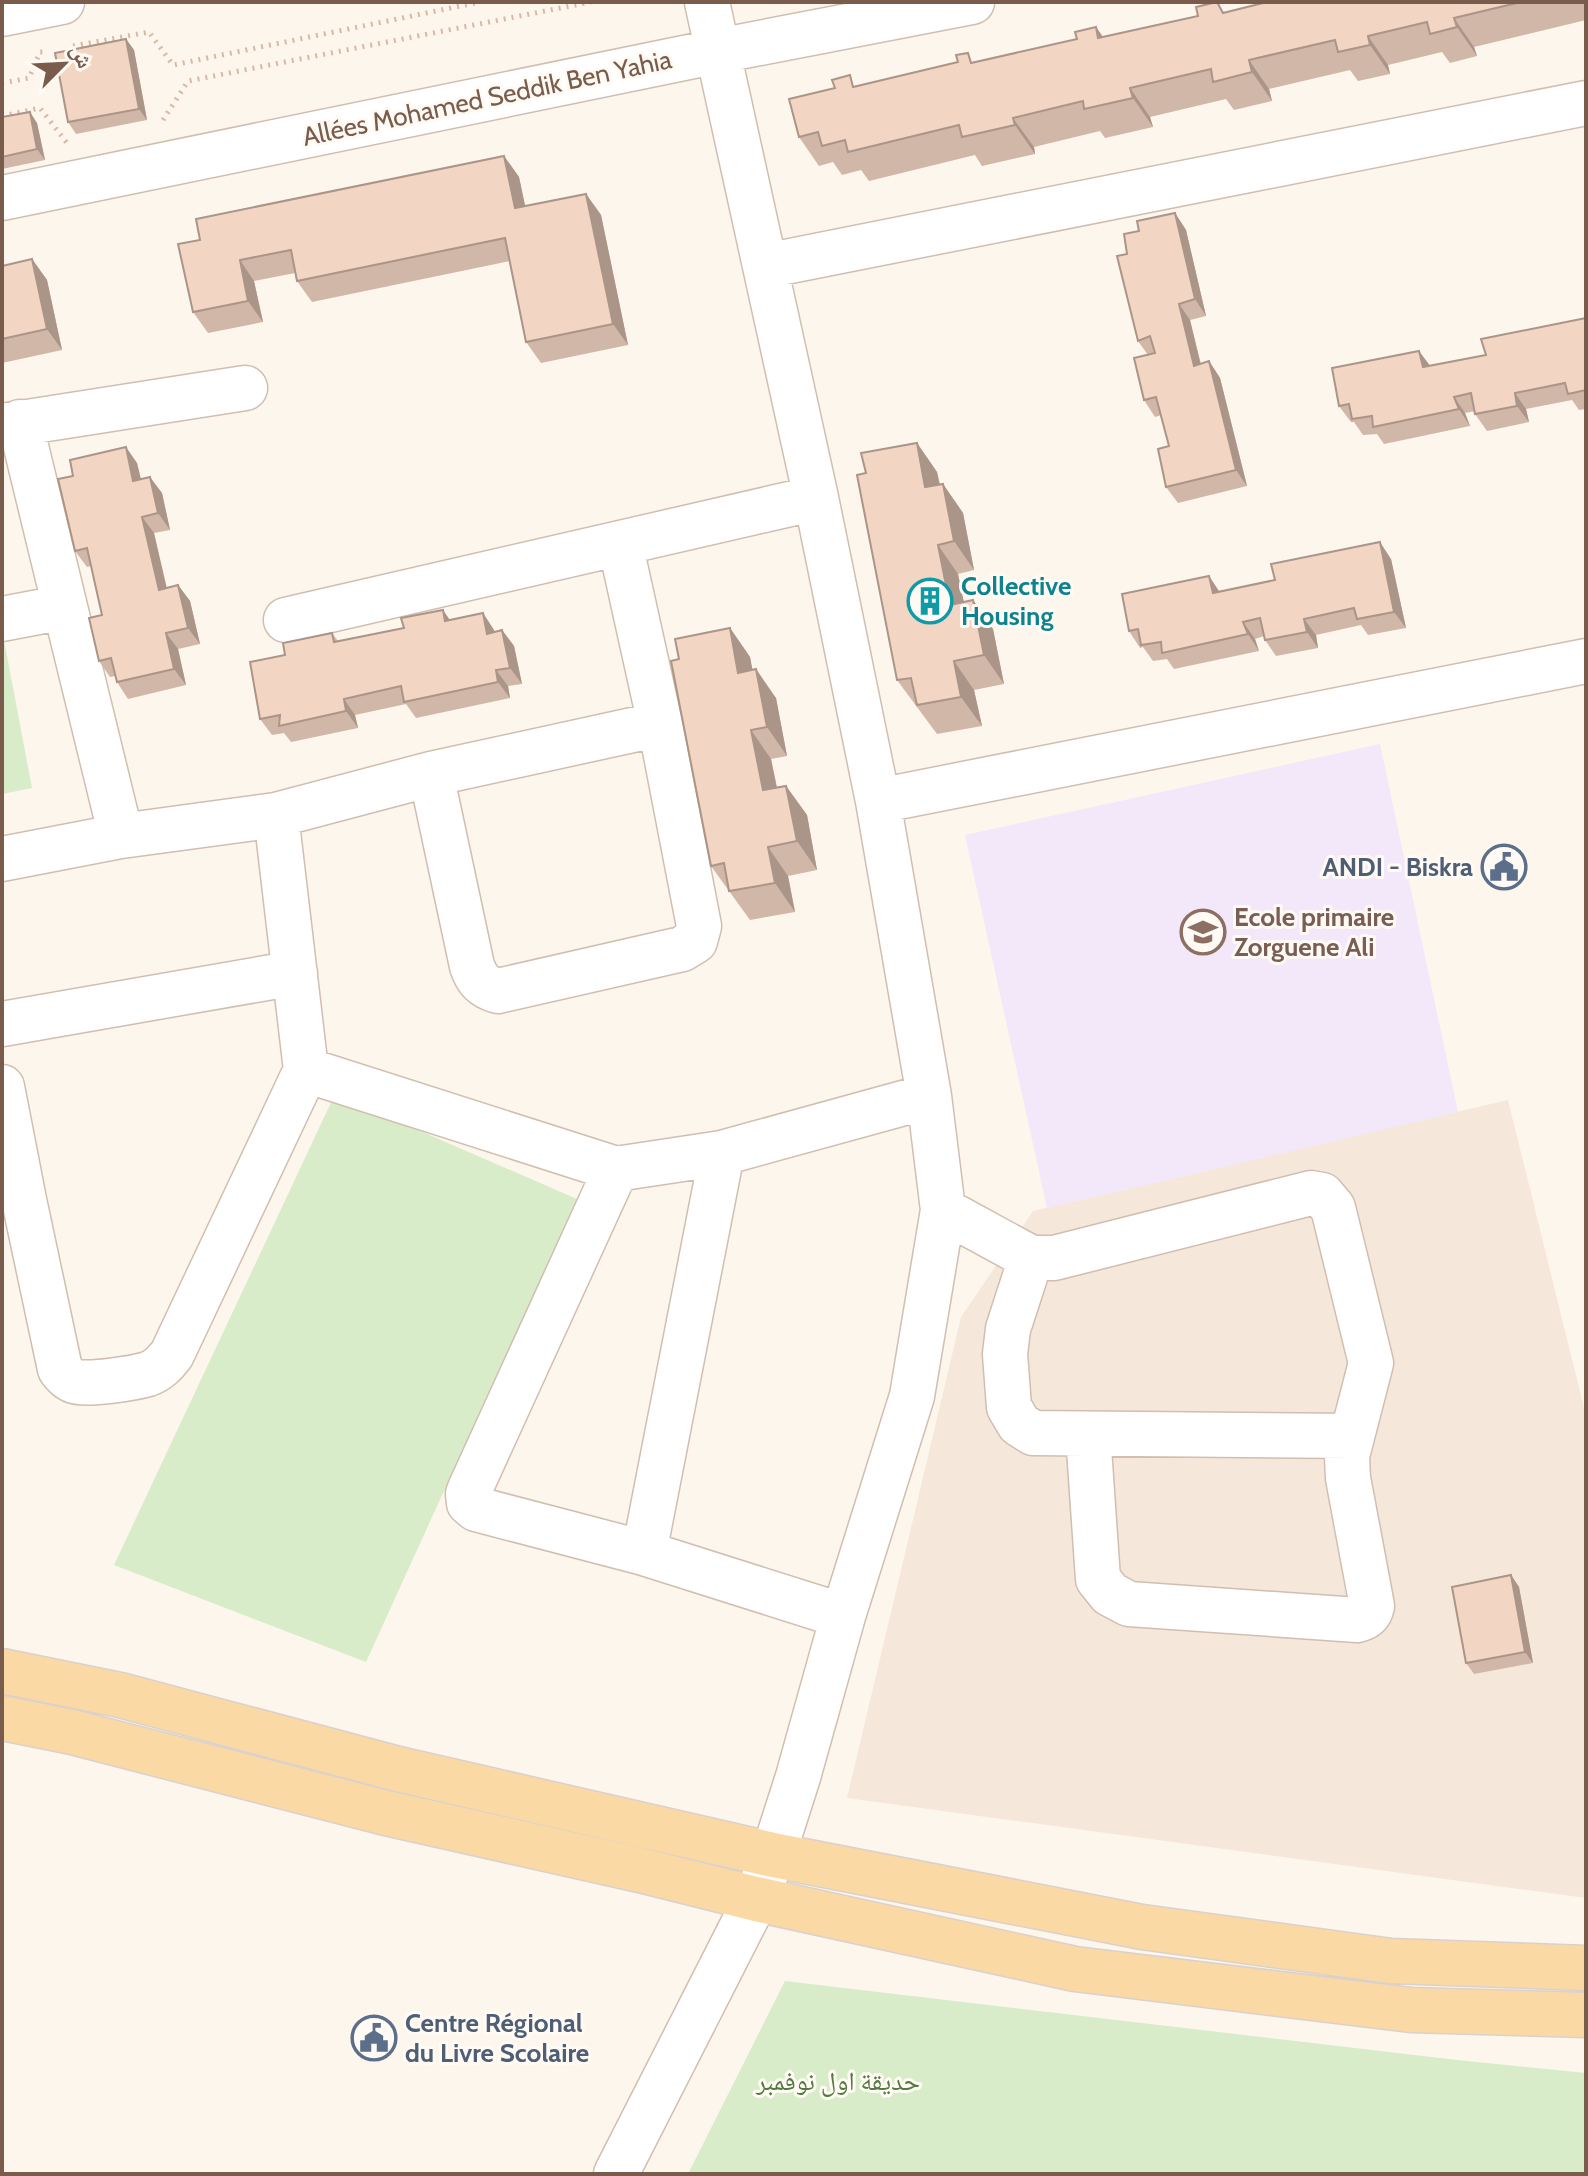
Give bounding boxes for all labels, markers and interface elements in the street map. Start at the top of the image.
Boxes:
north arrow [24,24,104,104]
text: ش [65,40,99,72]
street label: Allées Mohamed Seddik Ben Yahia [300,43,675,153]
place label: Collective Housing [961,570,1071,632]
building icon: Collective Housing [906,577,954,625]
public building icon: ANDI - Biskra [1480,843,1528,891]
place label: ANDI - Biskra [1322,851,1473,883]
place label: Ecole primaire Zorguene Ali [1234,901,1394,963]
school or university icon: Ecole primaire Zorguene Ali [1179,908,1227,956]
place label: Centre Régional du Livre Scolaire [405,2007,589,2069]
public building icon: Centre Régional du Livre Scolaire [350,2014,398,2062]
park label: حديقة اول نوفمبر [755,2065,920,2097]

